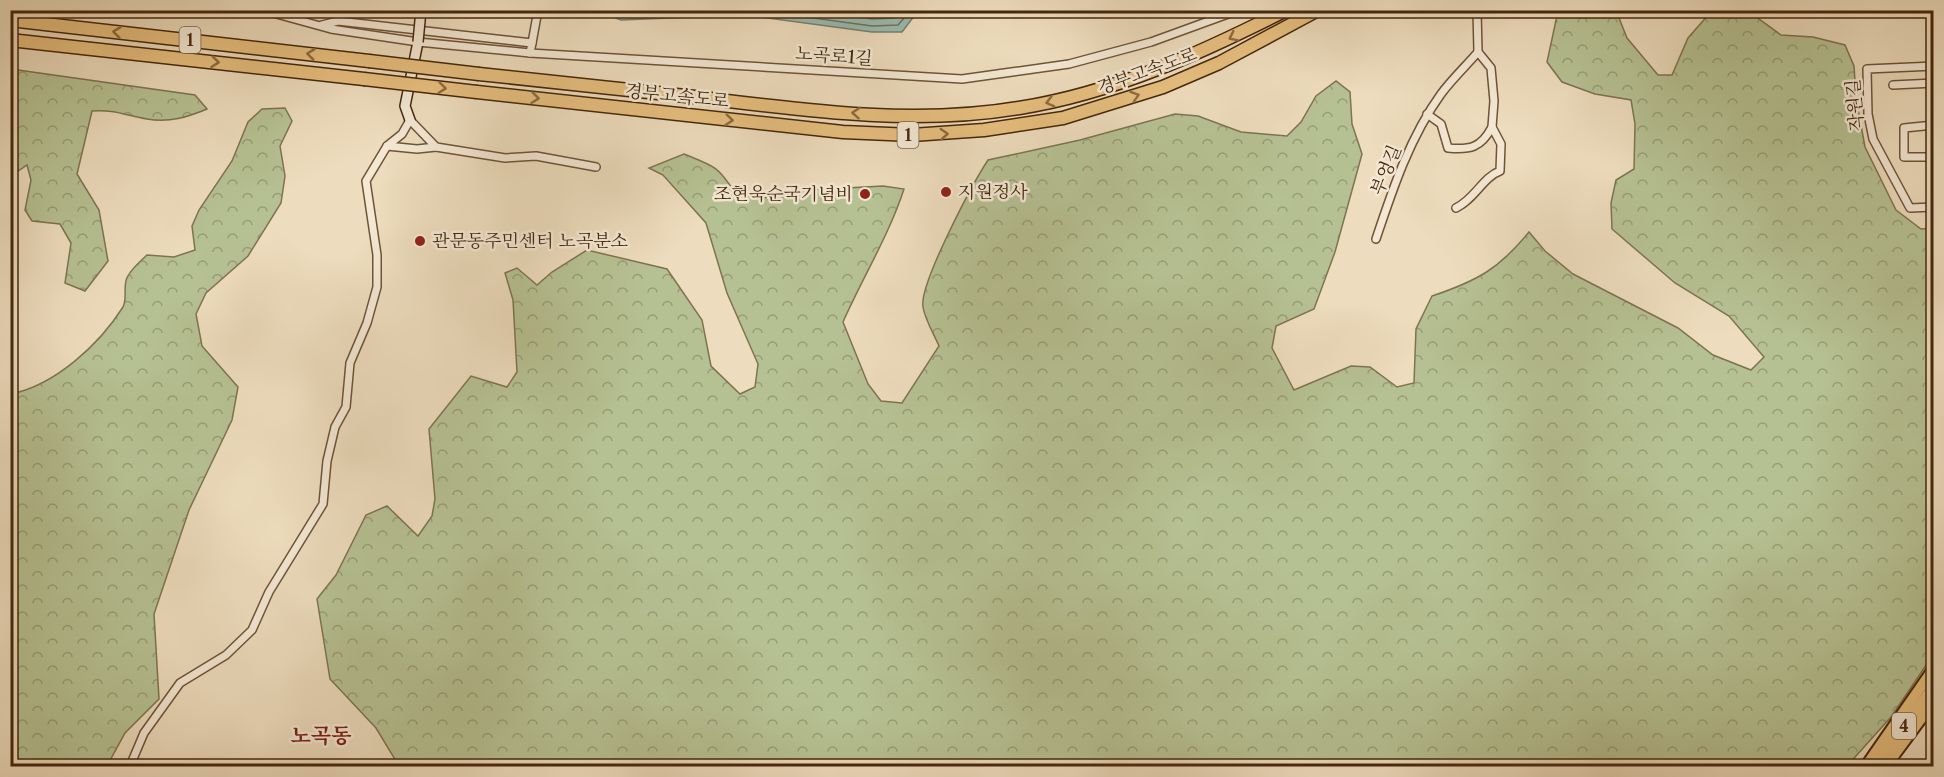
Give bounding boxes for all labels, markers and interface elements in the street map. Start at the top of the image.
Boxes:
one-way arrow [112,26,122,39]
road number: 1 [180,27,201,53]
one-way arrow [1229,29,1240,41]
street label: 노곡로1길 [795,42,873,70]
street label: 경부고속도로 [1094,43,1200,99]
one-way arrow [306,48,315,61]
one-way arrow [210,55,219,68]
street label: 작원길 [1842,78,1868,132]
street label: 경부고속도로 [624,80,730,112]
one-way arrow [437,81,446,93]
one-way arrow [531,91,540,104]
one-way arrow [1129,91,1140,103]
one-way arrow [1045,94,1055,107]
one-way arrow [852,107,861,120]
one-way arrow [724,113,734,126]
road number: 1 [898,122,918,148]
one-way arrow [940,127,949,140]
street label: 부엉길 [1366,142,1406,198]
place label: 지원정사 [958,181,1028,203]
place label: 조현욱순국기념비 [714,183,853,205]
marker: 지원정사 [939,185,953,199]
marker: 조현욱순국기념비 [858,187,872,201]
place label: 관문동주민센터 노곡분소 [432,230,628,252]
marker: 관문동주민센터 노곡분소 [413,234,427,248]
road number: 4 [1892,713,1916,739]
district label: 노곡동 [291,723,351,748]

